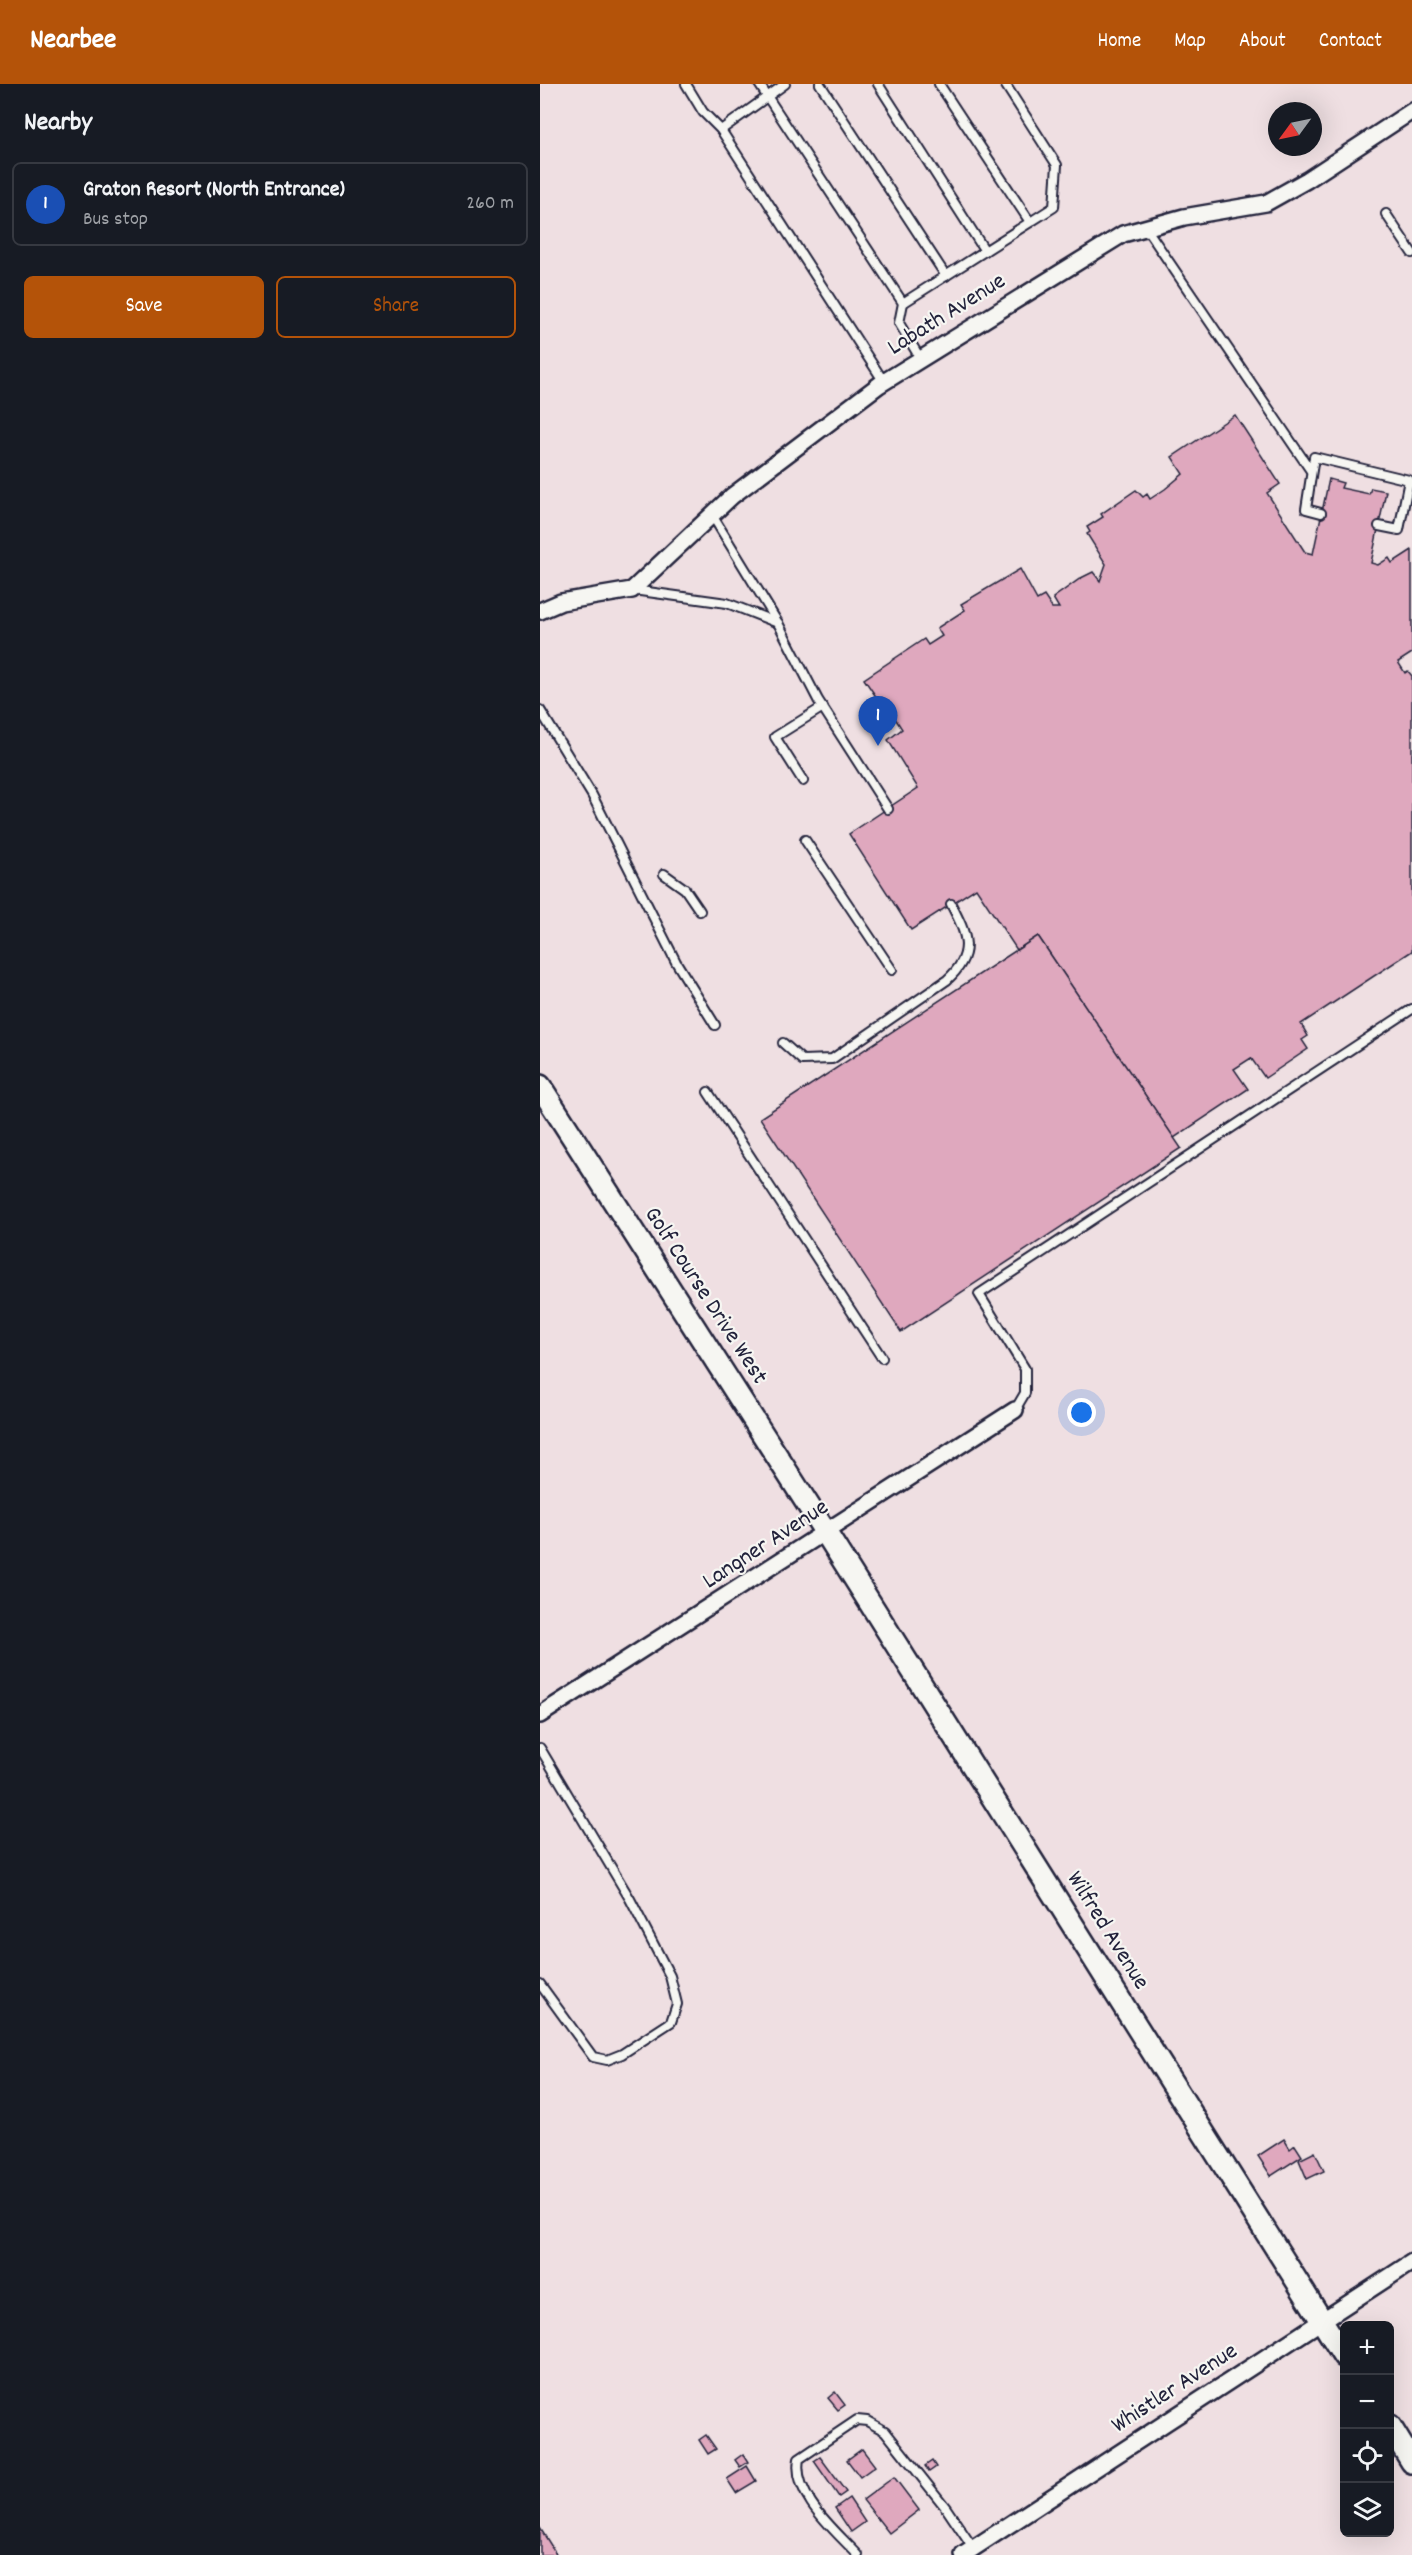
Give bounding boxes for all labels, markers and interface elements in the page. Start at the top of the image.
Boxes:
text: Nearbee [30,22,116,62]
text: Home [1097,27,1141,57]
text: Map [1174,27,1206,57]
text: About [1239,27,1286,57]
text: Contact [1319,27,1382,57]
north arrow [1268,102,1322,156]
text: Nearby [24,105,92,142]
text: Graton Resort (North Entrance) [83,175,345,206]
text: 1 [43,190,48,218]
text: 260 m [466,190,514,218]
text: Bus stop [83,206,148,234]
street label: Labath Avenue [881,265,1013,365]
button: Save [24,276,264,338]
button: Share [276,276,516,338]
pin: 1 [858,696,898,746]
street label: Golf Course Drive West [635,1201,775,1392]
your location [1067,1398,1096,1427]
street label: Langner Avenue [696,1491,836,1599]
street label: Wilfred Avenue [1057,1865,1157,1997]
map controls [1340,2321,1394,2537]
button: + [1340,2321,1394,2375]
street label: Whistler Avenue [1105,2335,1245,2443]
button: − [1340,2375,1394,2429]
button: locate [1340,2429,1394,2483]
button: layers [1340,2483,1394,2537]

